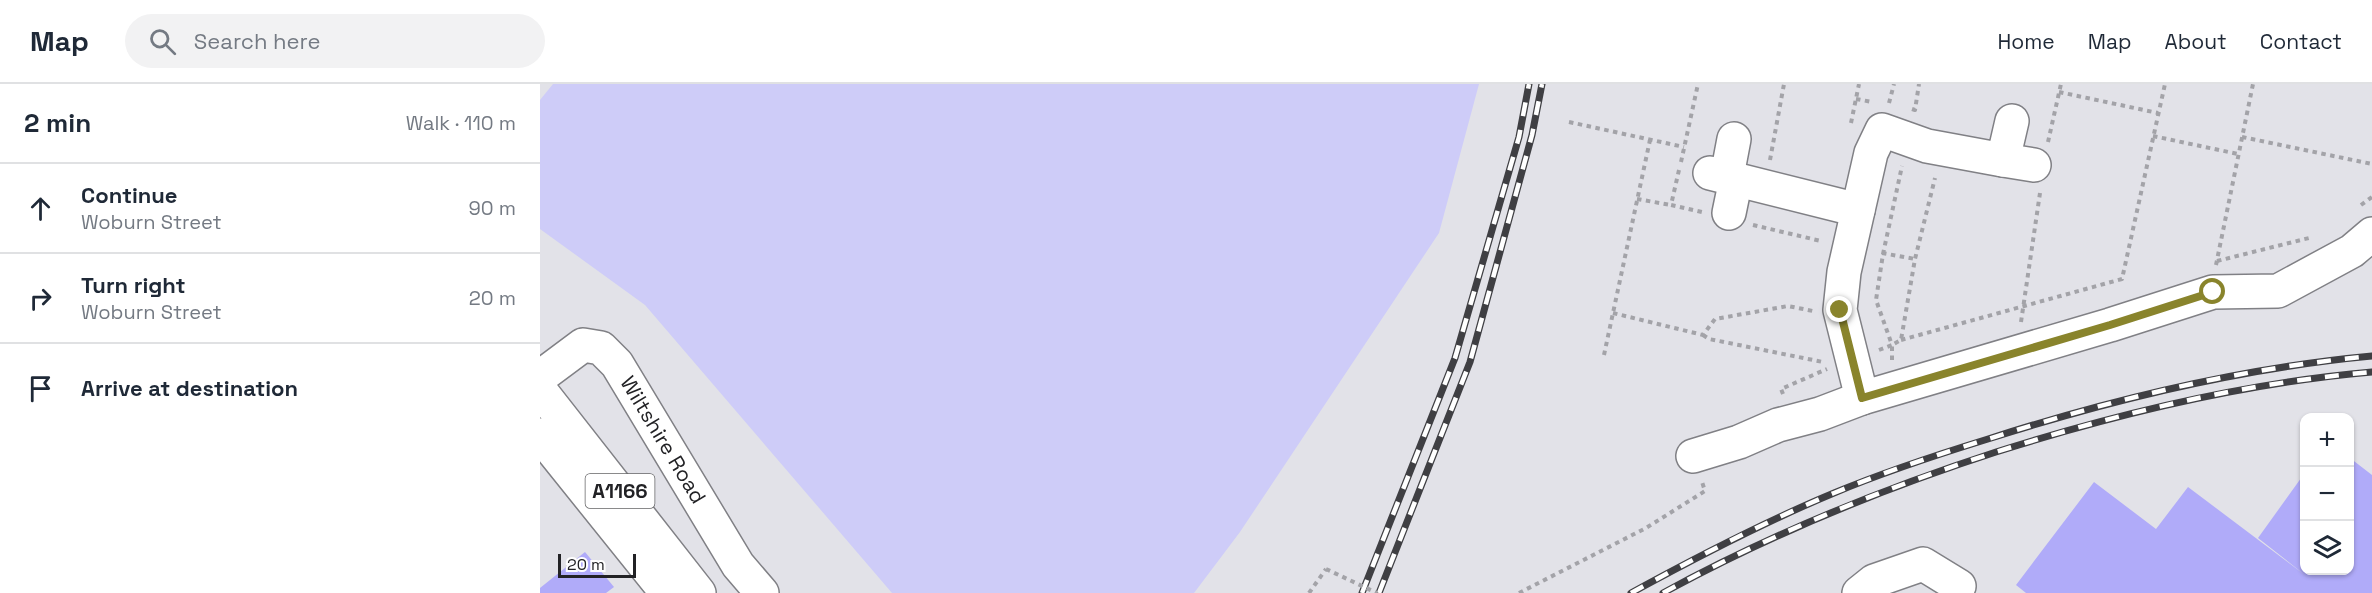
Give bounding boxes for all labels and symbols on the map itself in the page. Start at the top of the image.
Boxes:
route start [2199,278,2225,304]
route end [1826,296,1852,322]
street label: Wiltshire Road [615,371,712,509]
road number: A1166 [586,474,655,508]
scale bar [558,551,636,578]

